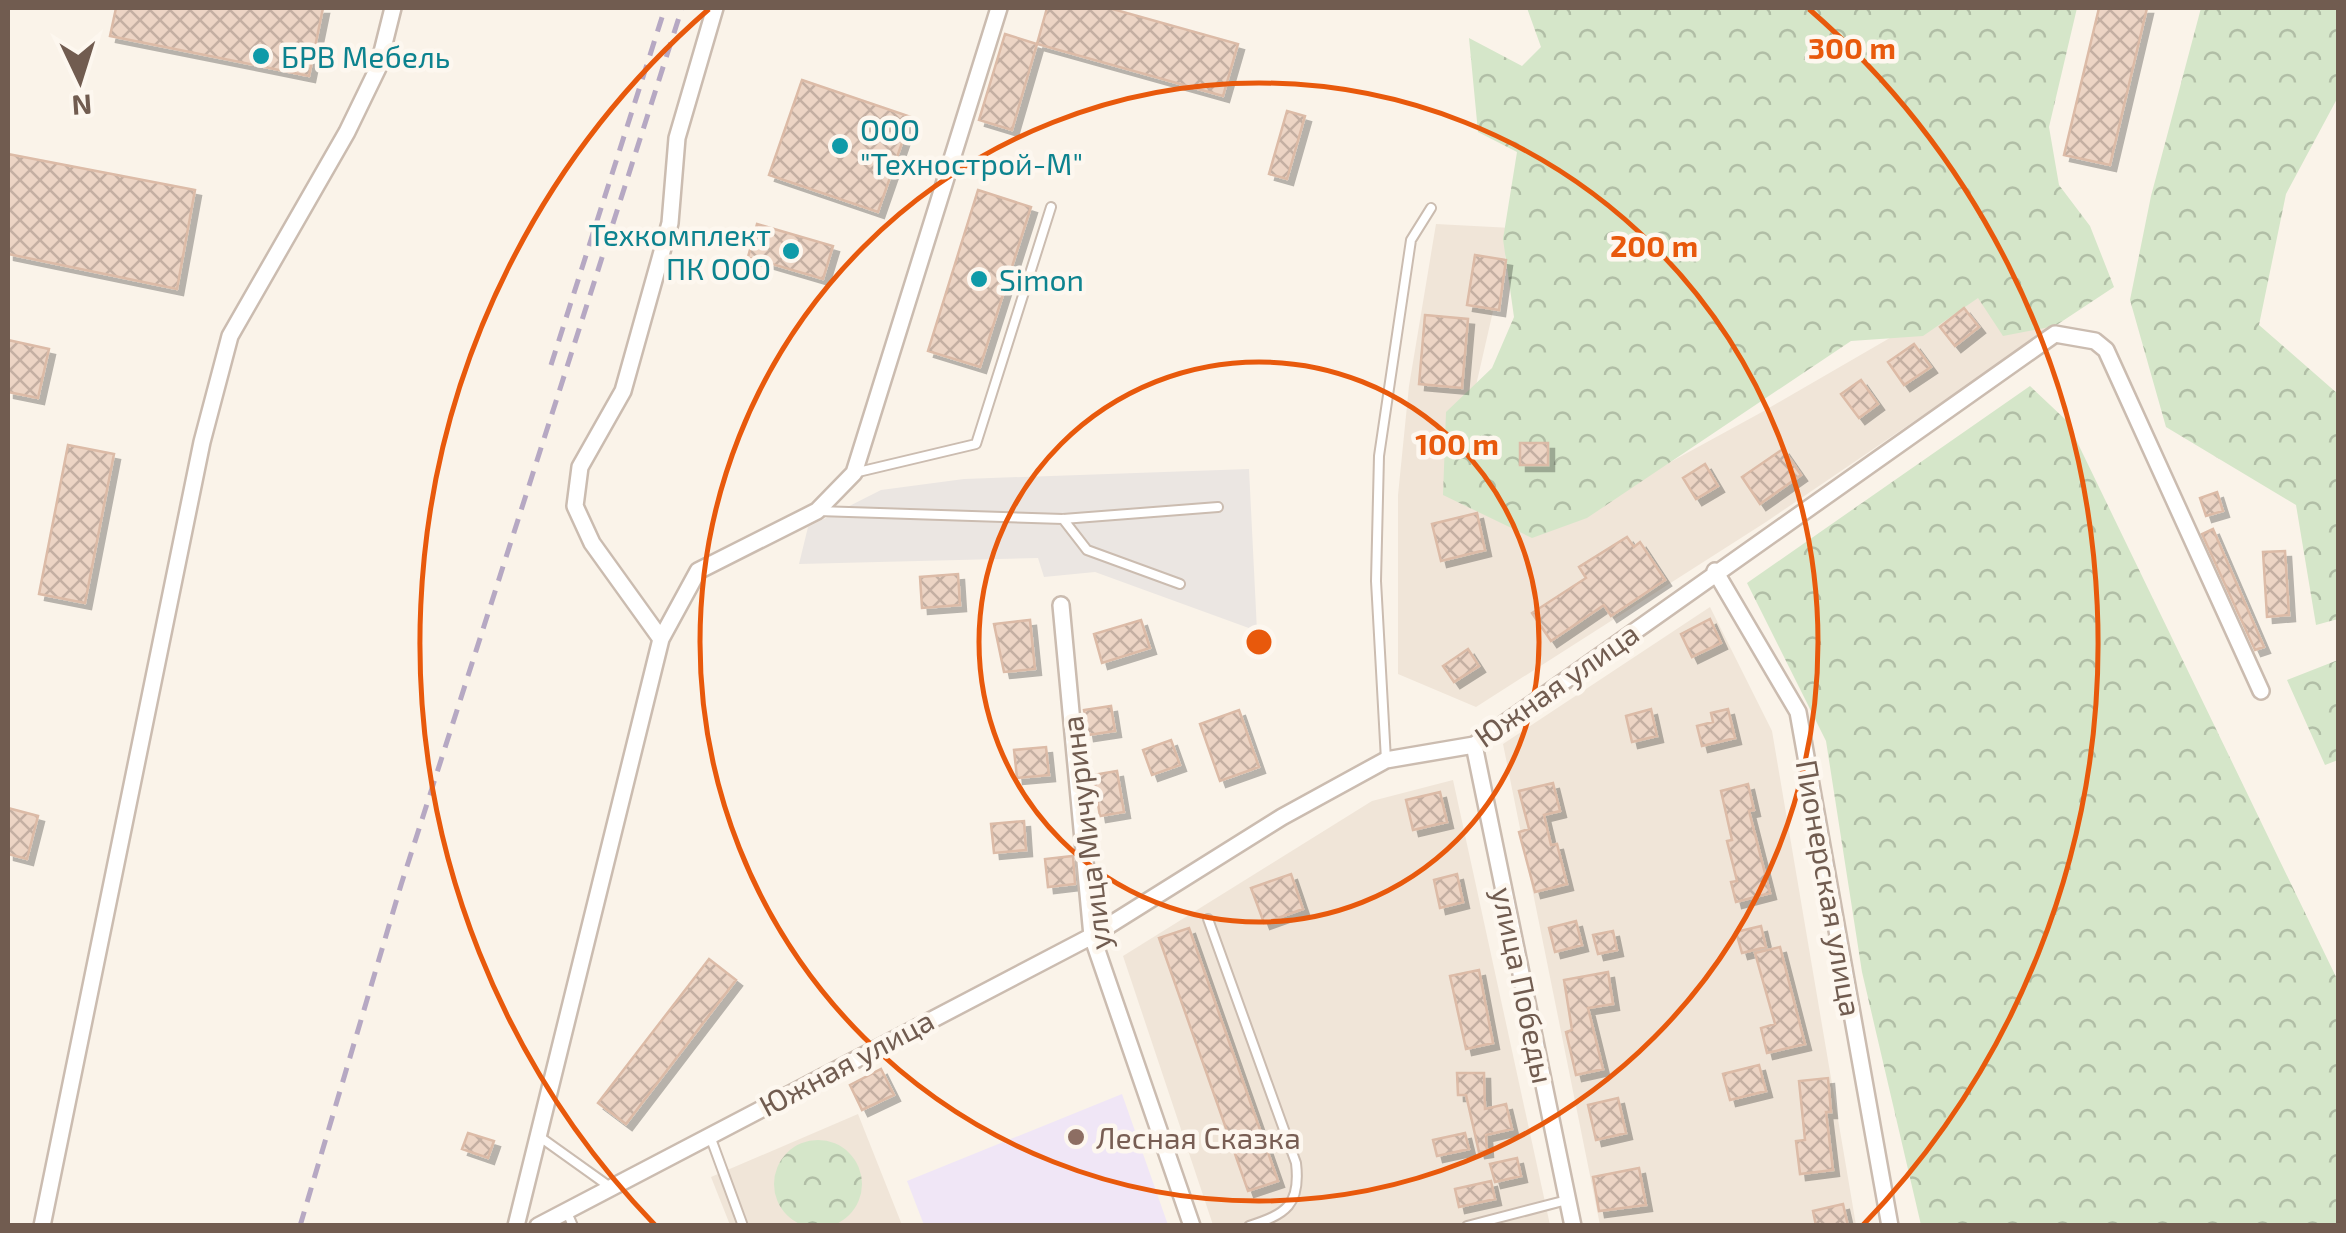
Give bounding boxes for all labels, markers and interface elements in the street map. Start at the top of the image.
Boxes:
text: 300 m [1808,29,1896,65]
north arrow [30,30,130,130]
place label: БРВ Мебель [281,38,450,74]
marker: БРВ Мебель [250,45,272,67]
text: N [71,88,93,124]
place label: ООО "Технострой-М" [860,111,1083,181]
marker: ООО "Технострой-М" [829,135,851,157]
place label: Техкомплект ПК ООО [589,216,771,286]
text: 200 m [1610,227,1698,263]
marker: Техкомплект ПК ООО [780,240,802,262]
place label: Simon [999,261,1084,297]
marker: Simon [968,268,990,290]
text: 100 m [1415,425,1499,461]
street label: Южная улица [1467,614,1646,755]
centre of rings [1241,624,1277,660]
street label: улица Мичурина [1053,714,1118,952]
street label: Пионерская улица [1789,757,1870,1019]
street label: улица Победы [1485,883,1562,1087]
street label: Южная улица [753,1001,940,1124]
place label: Лесная Сказка [1096,1119,1301,1155]
marker: Лесная Сказка [1065,1126,1087,1148]

